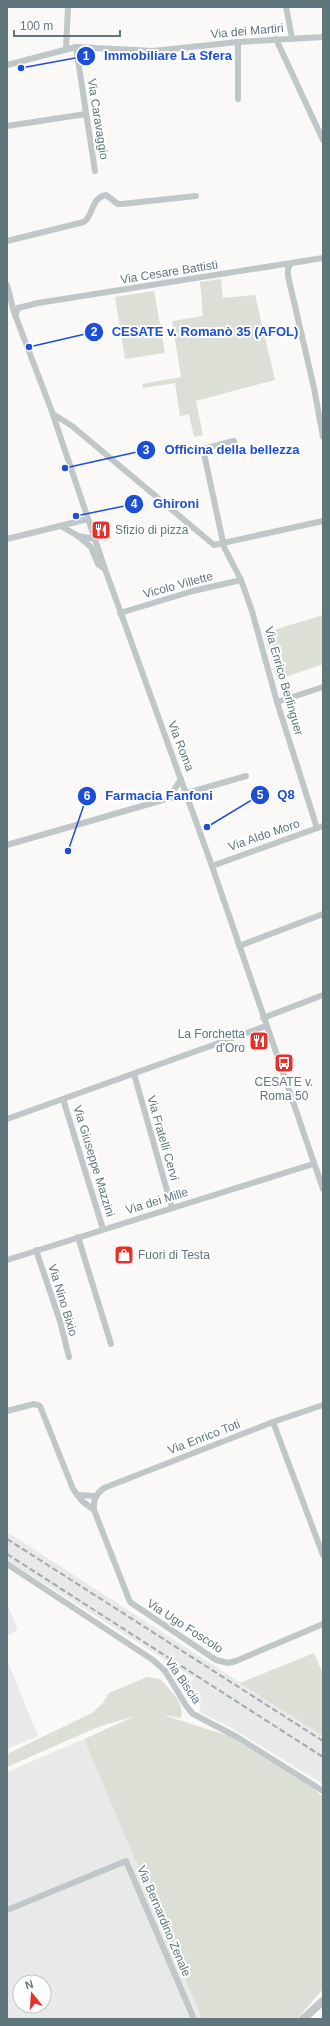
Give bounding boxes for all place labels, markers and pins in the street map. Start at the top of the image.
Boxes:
callout: Immobiliare La Sfera [76,43,240,68]
callout: CESATE v. Romanò 35 (AFOL) [84,319,306,344]
callout: Officina della bellezza [136,437,307,462]
callout: Ghironi [124,491,207,516]
restaurant icon: Sfizio di pizza [90,519,112,541]
place label: Sfizio di pizza [115,523,189,537]
callout: Q8 [250,782,303,807]
callout: Farmacia Fanfoni [77,783,220,808]
place label: La Forchetta d'Oro [178,1027,245,1055]
restaurant icon: La Forchetta d'Oro [248,1030,270,1052]
bus stop icon: CESATE v. Roma 50 [273,1052,295,1074]
place label: CESATE v. Roma 50 [255,1075,313,1103]
shop icon: Fuori di Testa [113,1244,135,1266]
place label: Fuori di Testa [138,1248,210,1262]

